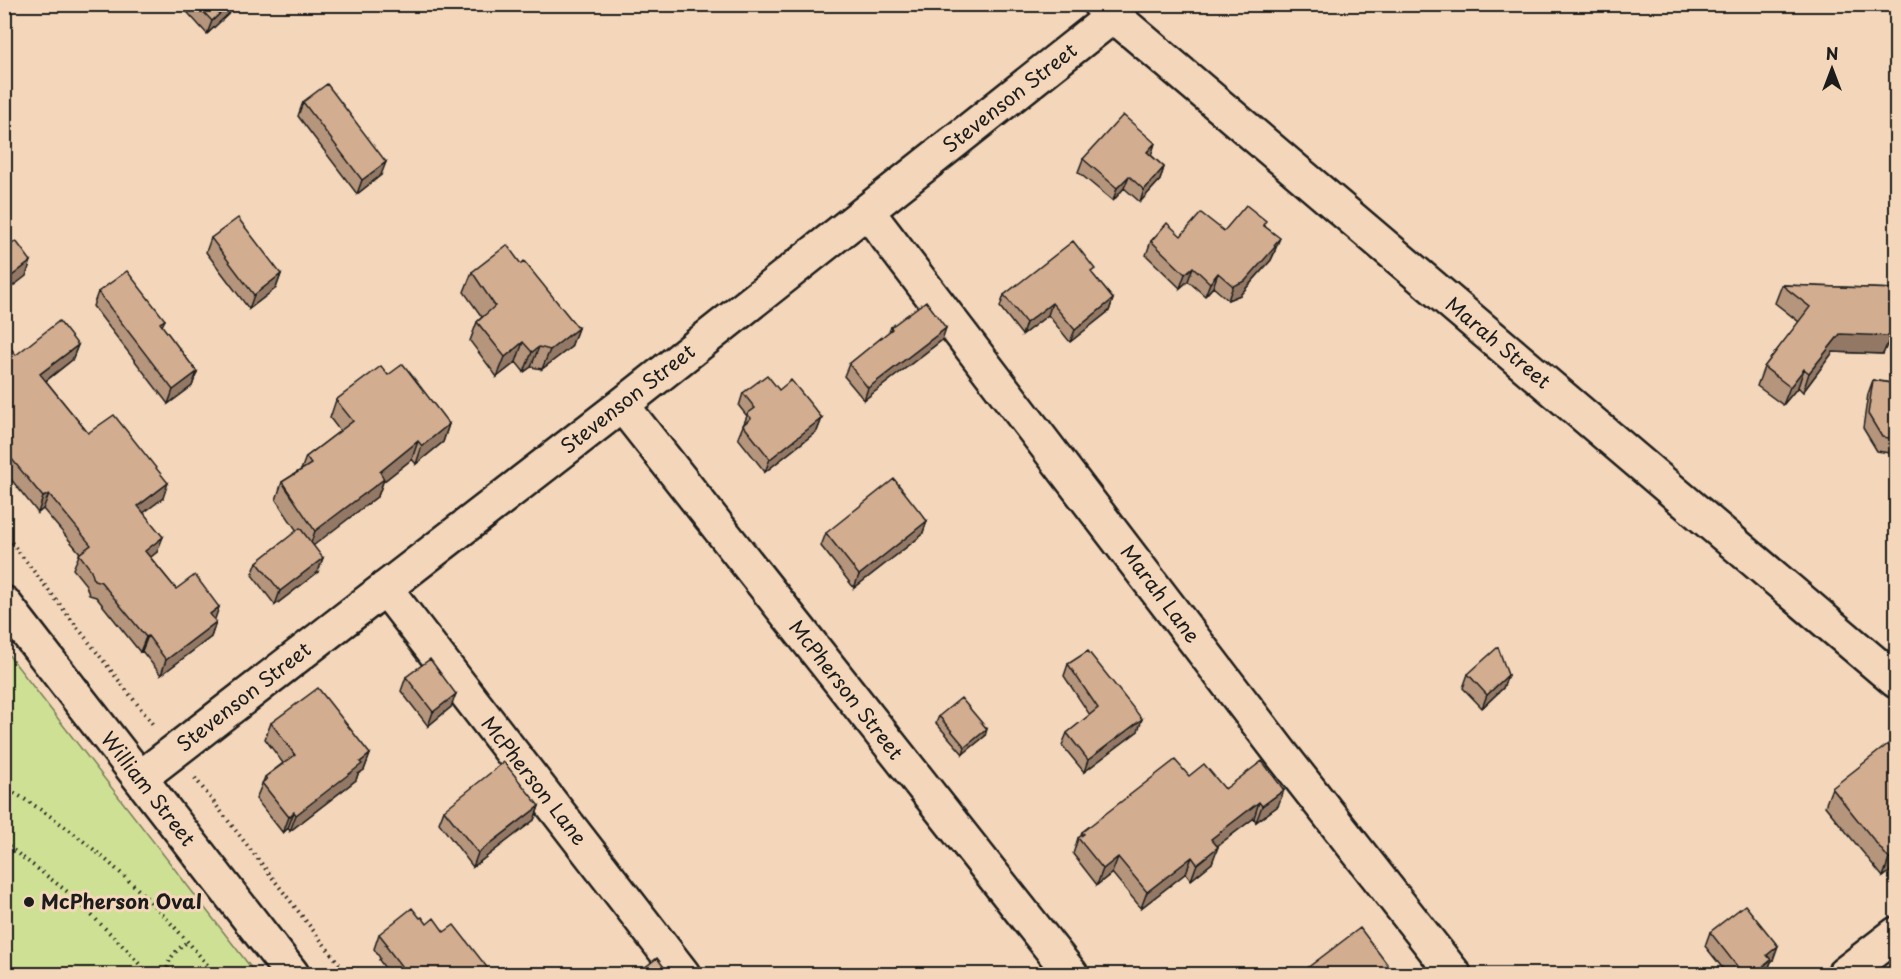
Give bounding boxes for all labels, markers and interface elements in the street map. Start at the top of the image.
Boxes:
street label: Stevenson Street [936,35,1083,159]
north arrow [1802,39,1862,99]
text: N [1826,41,1838,65]
street label: Marah Street [1439,289,1558,395]
street label: Stevenson Street [554,336,701,460]
street label: Marah Lane [1114,538,1208,649]
street label: McPherson Street [783,613,911,766]
street label: Stevenson Street [170,634,317,758]
street label: McPherson Lane [475,709,595,851]
street label: William Street [94,725,203,852]
place label: McPherson Oval [41,886,202,916]
marker: McPherson Oval [22,895,36,909]

